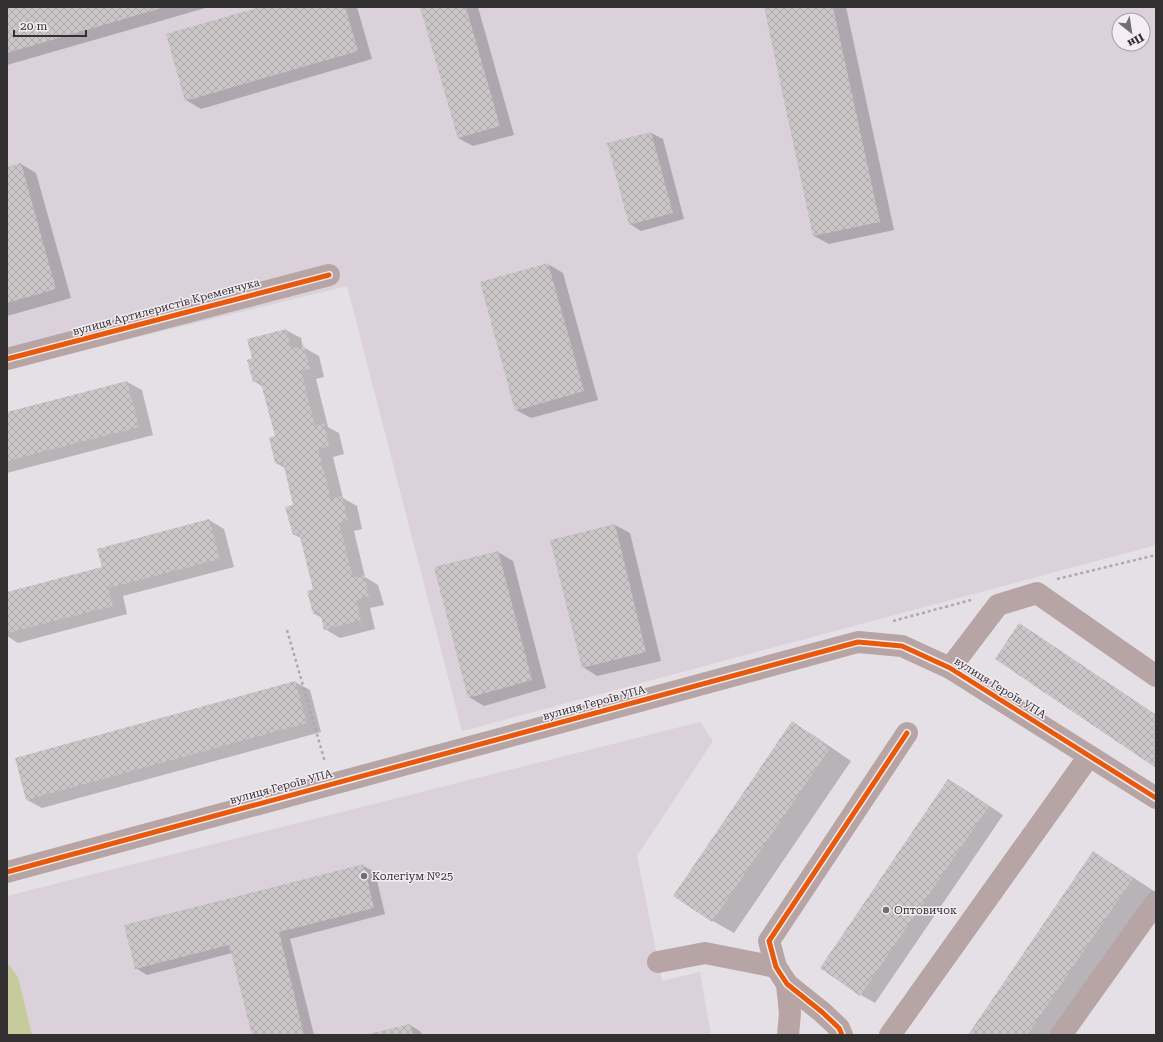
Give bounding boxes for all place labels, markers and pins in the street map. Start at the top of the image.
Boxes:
place label: Колегіум №25 [372,870,453,883]
marker: Колегіум №25 [359,871,369,881]
place label: Оптовичок [894,904,957,917]
marker: Оптовичок [881,905,891,915]

